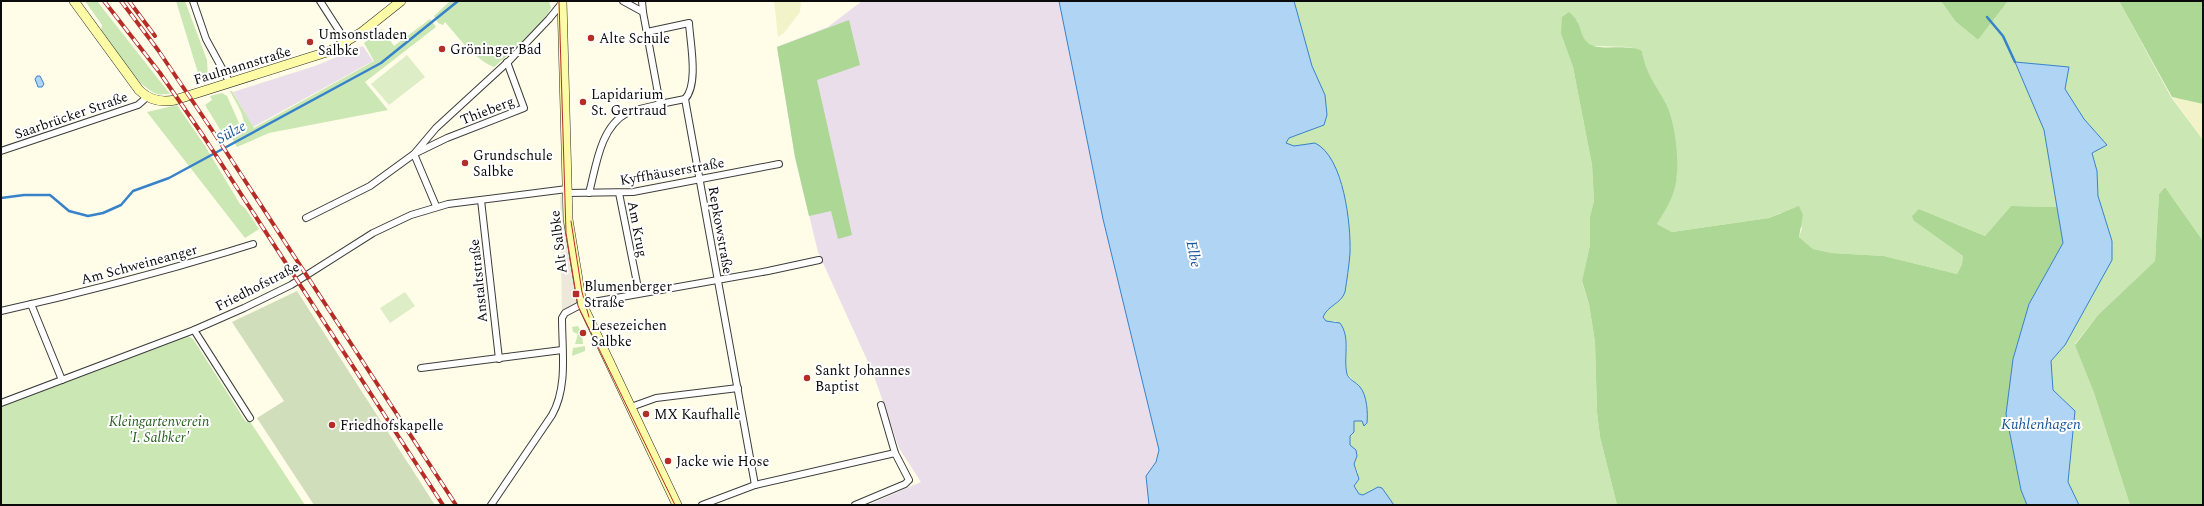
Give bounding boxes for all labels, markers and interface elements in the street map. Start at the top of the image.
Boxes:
place label: Umsonstladen Salbke [318,24,407,61]
place label: Alte Schule [599,28,670,49]
marker: Alte Schule [586,33,596,43]
marker: Umsonstladen Salbke [305,37,315,47]
place label: Gröninger Bad [450,39,542,60]
street label: Faulmannstraße [191,41,294,90]
marker: Gröninger Bad [437,44,447,54]
place label: Lapidarium St. Gertraud [591,84,667,121]
street label: Saarbrücker Straße [12,86,131,145]
street label: Thieberg [457,91,517,130]
marker: Lapidarium St. Gertraud [578,97,588,107]
water label: Sülze [212,115,251,150]
place label: Grundschule Salbke [473,145,553,182]
street label: Kyffhäuserstraße [618,152,726,191]
marker: Grundschule Salbke [460,158,470,168]
street label: Repkowstraße [702,185,739,276]
street label: Am Krug [622,199,653,259]
street label: Alt Salbke [544,209,573,275]
street label: Anstaltstraße [464,238,493,324]
street label: Am Schweineanger [78,239,200,290]
water label: Elbe [1180,239,1207,270]
street label: Friedhofstraße [211,256,303,317]
place label: Blumenberger Straße [584,276,672,313]
marker: Blumenberger Straße [571,289,581,299]
place label: Lesezeichen Salbke [591,315,667,352]
marker: Lesezeichen Salbke [578,328,588,338]
place label: Sankt Johannes Baptist [815,360,910,397]
marker: Sankt Johannes Baptist [802,373,812,383]
place label: MX Kaufhalle [654,404,741,425]
marker: MX Kaufhalle [641,409,651,419]
park label: Kleingartenverein 'I. Salbker' [109,411,210,448]
water label: Kuhlenhagen [2001,413,2081,436]
place label: Friedhofskapelle [340,415,444,436]
marker: Friedhofskapelle [327,420,337,430]
place label: Jacke wie Hose [676,451,770,472]
marker: Jacke wie Hose [663,456,673,466]

